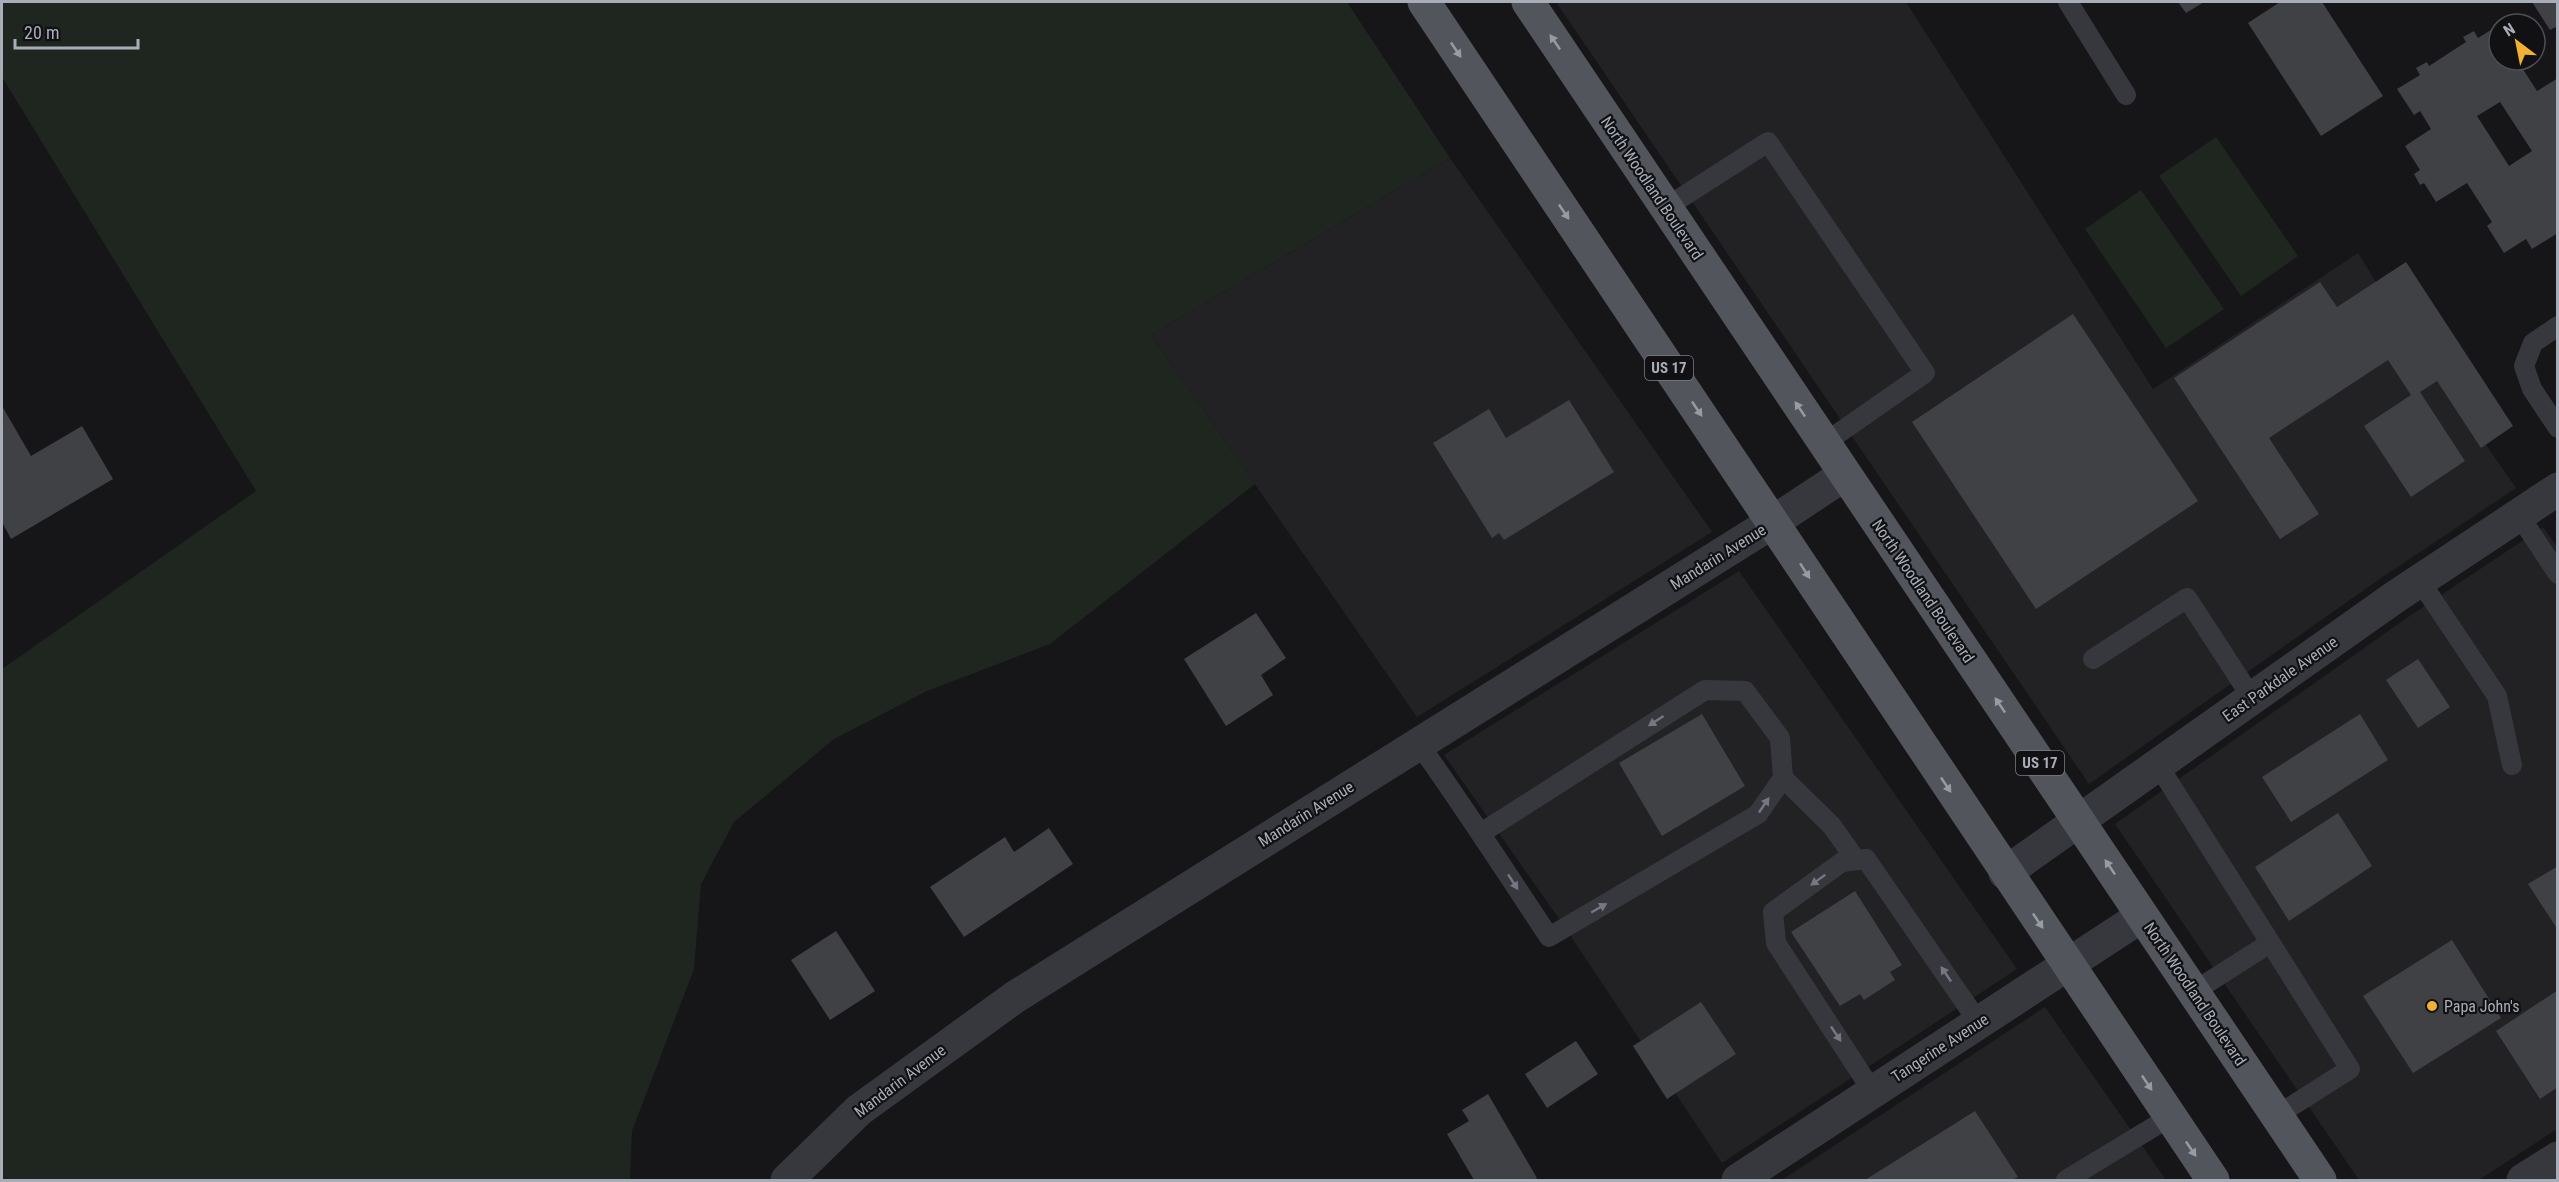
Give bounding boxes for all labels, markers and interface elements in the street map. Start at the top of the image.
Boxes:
scale bar [15,12,138,50]
north arrow [2487,12,2547,72]
text: N [2500,19,2519,40]
text: 20 m [24,22,59,43]
one-way arrow [1549,34,1561,50]
one-way arrow [1450,42,1461,58]
street label: North Woodland Boulevard [1597,113,1707,263]
one-way arrow [1559,204,1570,221]
road number: US 17 [1645,356,1693,380]
one-way arrow [1691,401,1702,417]
one-way arrow [1794,401,1806,417]
street label: North Woodland Boulevard [1868,516,1978,666]
street label: Mandarin Avenue [1667,520,1769,594]
one-way arrow [1799,563,1810,579]
street label: East Parkdale Avenue [2219,632,2341,726]
one-way arrow [1994,698,2006,714]
one-way arrow [1648,716,1664,727]
road number: US 17 [2016,751,2064,775]
street label: Mandarin Avenue [1255,777,1357,851]
one-way arrow [1941,777,1952,793]
one-way arrow [1758,798,1770,814]
one-way arrow [2104,859,2115,875]
one-way arrow [1810,873,1825,885]
one-way arrow [1507,874,1518,890]
one-way arrow [1591,903,1608,913]
one-way arrow [2032,913,2043,929]
street label: North Woodland Boulevard [2140,919,2250,1069]
one-way arrow [1940,966,1951,983]
place label: Papa John's [2444,997,2520,1016]
marker: Papa John's [2425,999,2439,1013]
street label: Tangerine Avenue [1888,1010,1992,1086]
one-way arrow [1830,1025,1842,1041]
street label: Mandarin Avenue [851,1041,949,1121]
one-way arrow [2141,1074,2153,1090]
one-way arrow [2186,1140,2197,1157]

